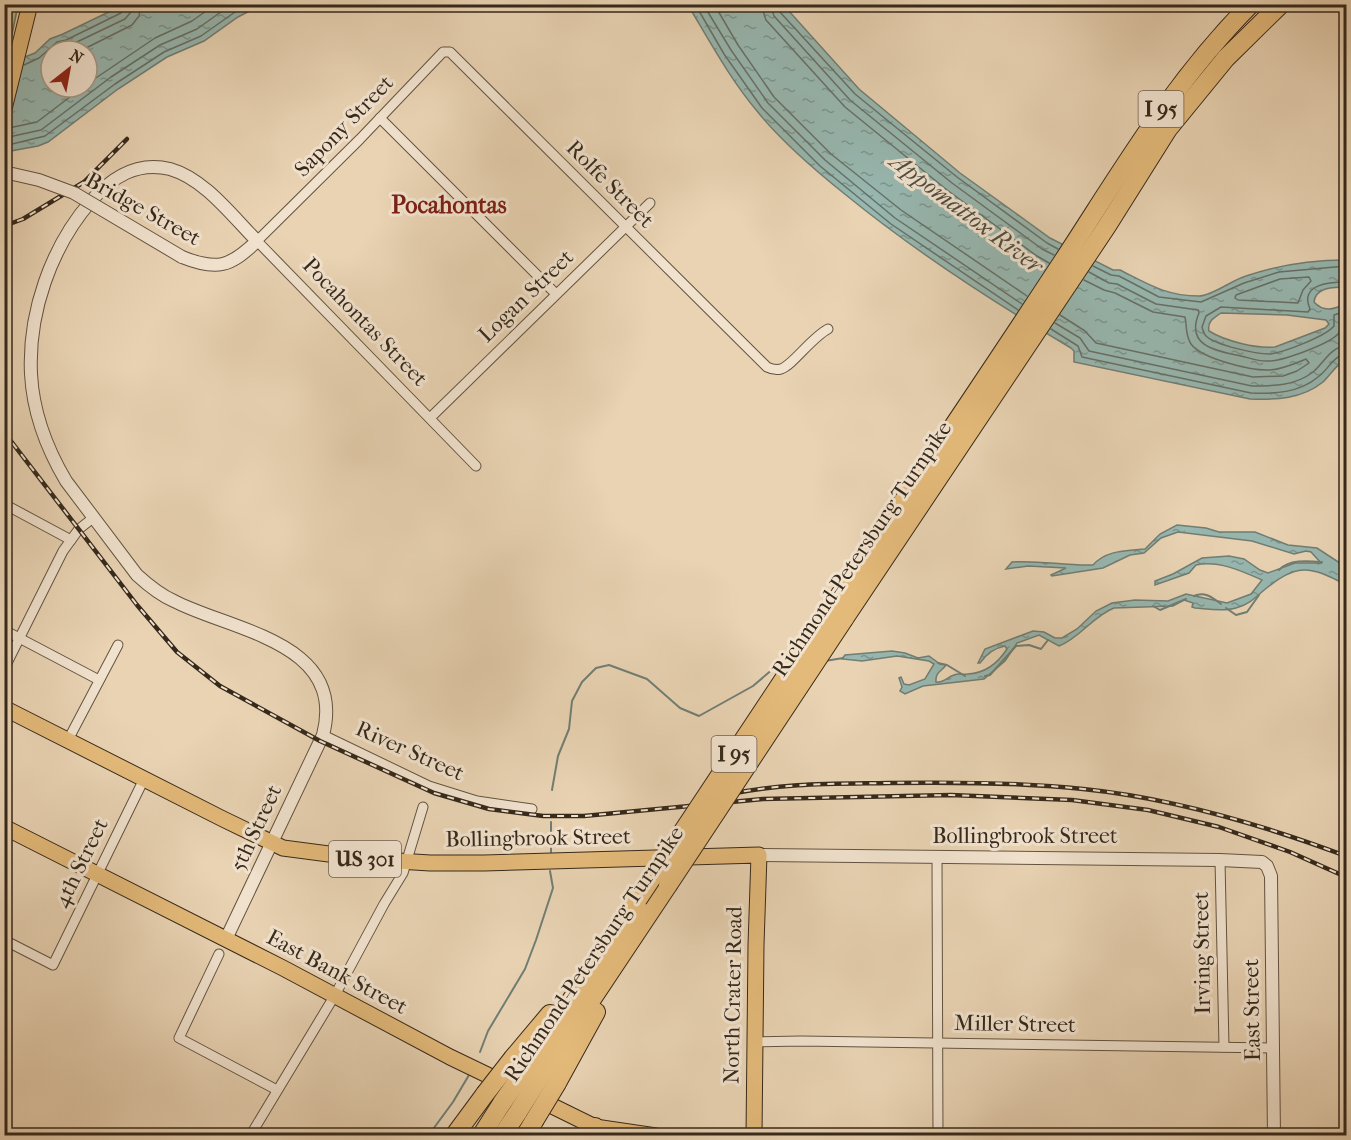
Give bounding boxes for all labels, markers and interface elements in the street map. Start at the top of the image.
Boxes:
north arrow [39,39,99,99]
text: N [66,45,87,68]
street label: Sapony Street [289,70,399,182]
road number: I 95 [1138,91,1184,127]
street label: Rolfe Street [561,135,659,233]
water label: Appomattox River [883,145,1050,281]
street label: Bridge Street [81,167,205,251]
district label: Pocahontas [391,191,507,219]
street label: Logan Street [473,244,579,348]
street label: Pocahontas Street [297,252,433,392]
street label: Richmond-Petersburg Turnpike [767,416,957,682]
street label: River Street [352,716,468,786]
road number: I 95 [712,736,756,772]
street label: 5th Street [225,780,287,875]
street label: 4th Street [48,814,114,912]
street label: Richmond-Petersburg Turnpike [499,821,689,1087]
street label: Bollingbrook Street [445,823,631,853]
street label: Bollingbrook Street [932,823,1118,849]
road number: US 301 [329,841,401,877]
street label: Irving Street [1188,891,1216,1015]
street label: North Crater Road [718,905,748,1084]
street label: East Bank Street [262,924,412,1020]
street label: East Street [1238,958,1266,1061]
street label: Miller Street [954,1010,1076,1038]

